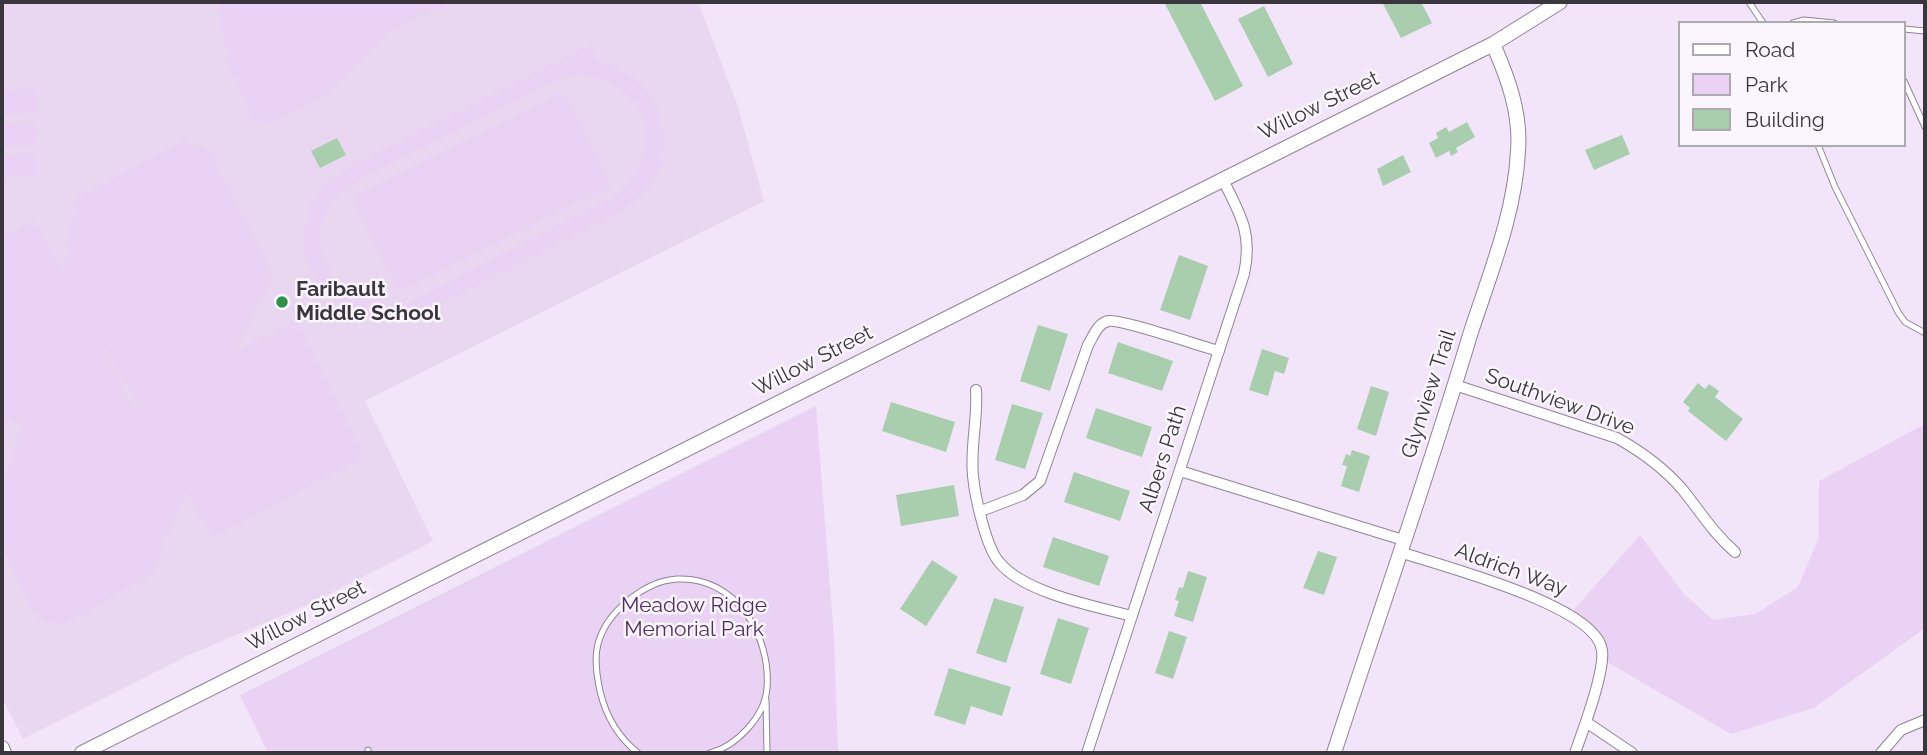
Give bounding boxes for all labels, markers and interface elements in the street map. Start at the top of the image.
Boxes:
legend [1678,21,1906,147]
text: Road [1745,37,1795,62]
street label: Willow Street [1255,66,1383,146]
text: Park [1745,72,1788,97]
text: Building [1745,107,1825,132]
place label: Faribault Middle School [296,277,440,327]
marker: Faribault Middle School [274,294,290,310]
street label: Willow Street [749,320,877,402]
street label: Glynview Trail [1396,326,1462,462]
street label: Southview Drive [1482,363,1638,441]
street label: Albers Path [1134,402,1192,516]
street label: Aldrich Way [1452,538,1570,602]
street label: Willow Street [242,575,370,657]
park label: Meadow Ridge Memorial Park [621,593,767,643]

